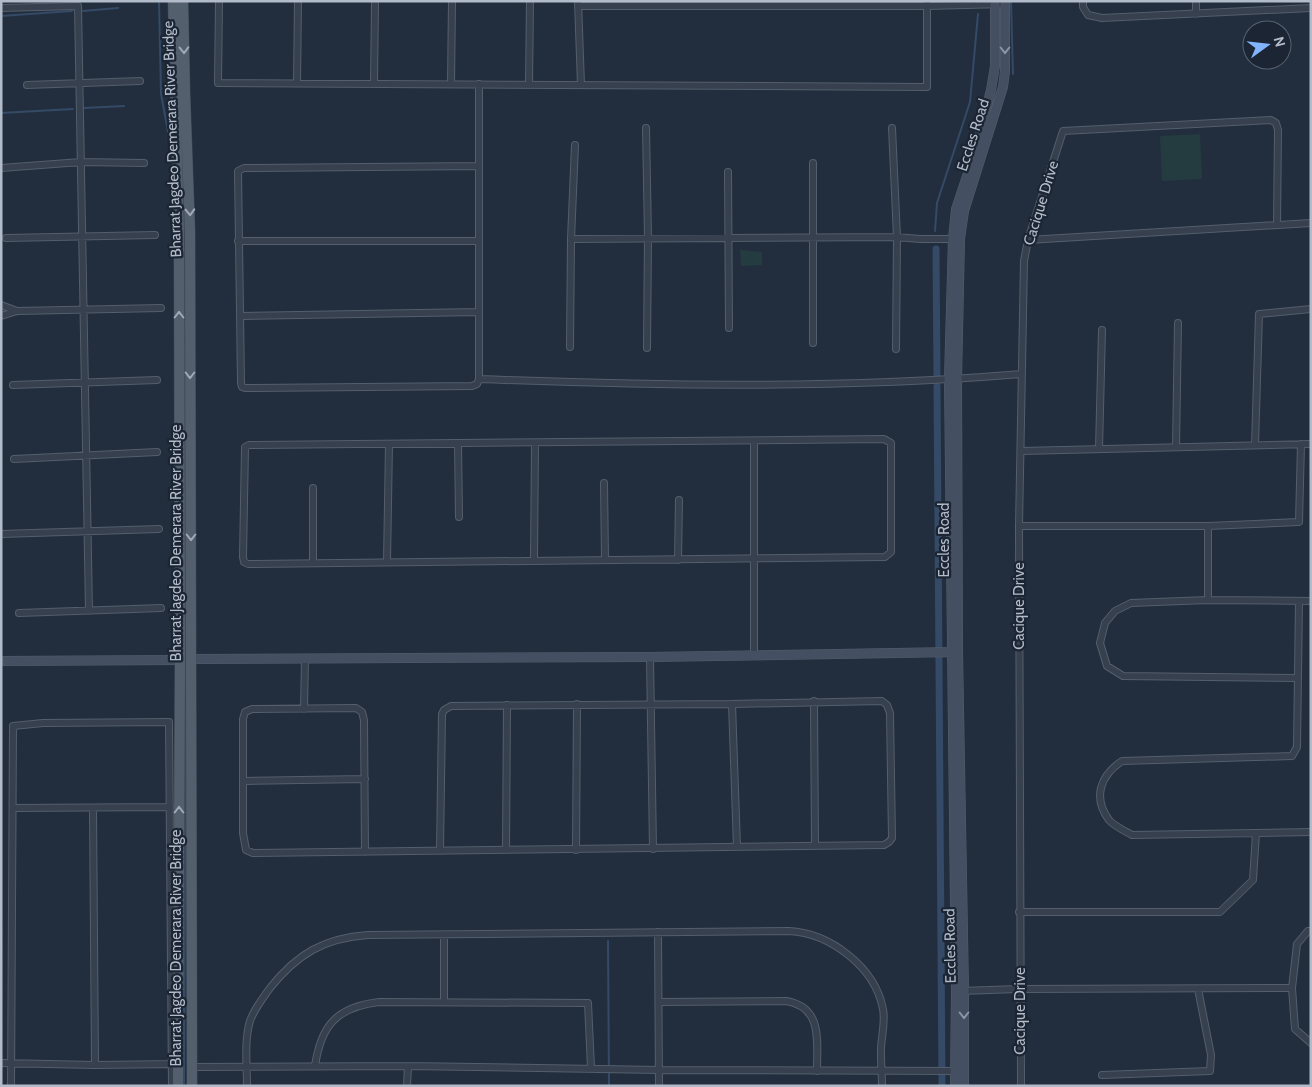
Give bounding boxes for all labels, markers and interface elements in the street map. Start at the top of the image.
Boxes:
street label: Bharrat Jagdeo Demerara River Bridge [159,20,185,258]
north arrow [1242,20,1292,70]
text: N [1270,35,1290,49]
one-way arrow [179,46,189,54]
one-way arrow [1000,46,1010,54]
street label: Eccles Road [953,97,993,173]
street label: Cacique Drive [1020,158,1062,247]
one-way arrow [184,209,195,217]
one-way arrow [174,310,184,318]
one-way arrow [185,372,195,379]
street label: Bharrat Jagdeo Demerara River Bridge [167,424,185,661]
street label: Eccles Road [935,503,953,577]
one-way arrow [186,534,196,542]
street label: Cacique Drive [1010,562,1028,650]
one-way arrow [174,805,184,813]
street label: Bharrat Jagdeo Demerara River Bridge [167,829,185,1066]
street label: Eccles Road [940,908,960,984]
street label: Cacique Drive [1011,967,1029,1055]
one-way arrow [959,1012,969,1020]

